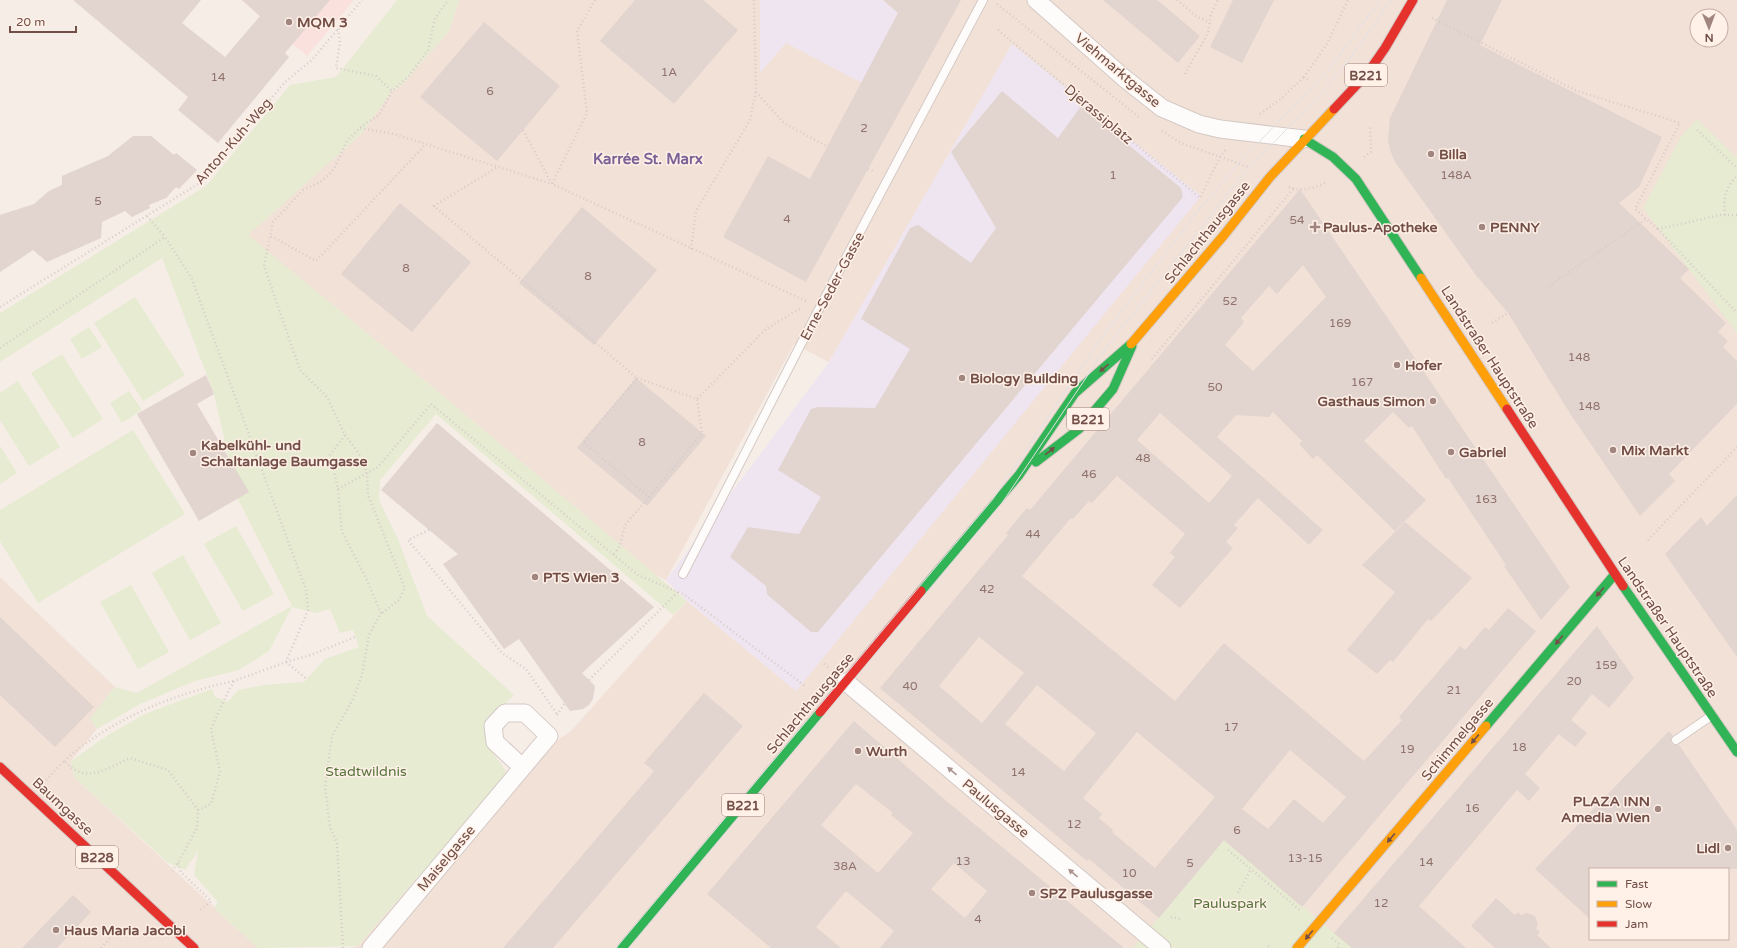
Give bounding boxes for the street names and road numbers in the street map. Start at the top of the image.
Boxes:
street label: Viehmarktgasse [1071,30,1164,111]
road number: B221 [1345,64,1387,86]
street label: Djerassiplatz [1061,81,1136,148]
street label: Anton-Kuh-Weg [191,95,276,188]
street label: Schlachthausgasse [1161,178,1254,287]
street label: Erne-Seder-Gasse [797,229,868,343]
street label: Landstraßer Hauptstraße [1437,283,1542,432]
road number: B221 [1067,408,1109,430]
street label: Landstraßer Hauptstraße [1614,553,1721,701]
street label: Schlachthausgasse [763,649,858,757]
street label: Schimmelgasse [1418,694,1497,784]
street label: Baumgasse [29,774,97,839]
street label: Paulusgasse [959,775,1033,841]
road number: B221 [722,794,764,816]
street label: Maiselgasse [414,822,479,895]
road number: B228 [76,846,118,868]

